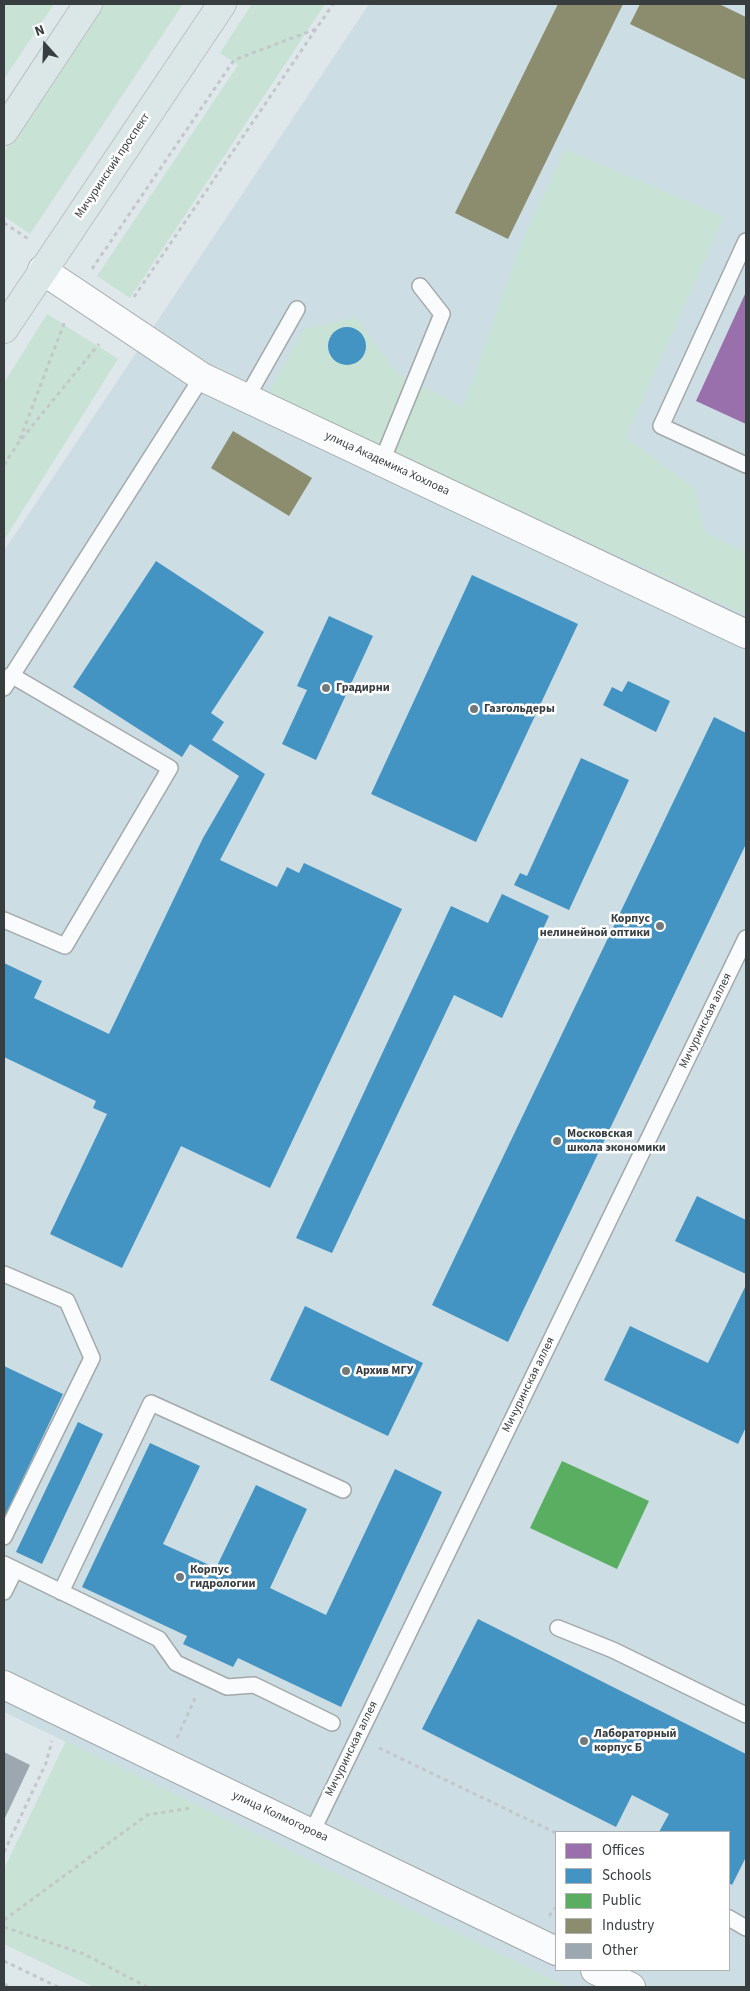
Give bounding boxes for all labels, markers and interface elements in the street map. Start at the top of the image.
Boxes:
north arrow [20,20,70,70]
text: N [32,20,48,42]
street label: Мичуринский проспект [72,111,154,221]
street label: улица Академика Хохлова [322,429,452,499]
place label: Градирни [336,681,390,695]
marker: Градирни [320,682,332,694]
place label: Газгольдеры [484,702,555,716]
marker: Газгольдеры [468,703,480,715]
place label: Корпус нелинейной оптики [540,912,650,940]
marker: Корпус нелинейной оптики [654,920,666,932]
street label: Мичуринская аллея [677,971,735,1071]
place label: Московская школа экономики [567,1127,666,1155]
marker: Московская школа экономики [551,1135,563,1147]
street label: Мичуринская аллея [500,1335,558,1435]
place label: Архив МГУ [356,1364,413,1378]
marker: Архив МГУ [340,1365,352,1377]
place label: Корпус гидрологии [190,1563,256,1591]
marker: Корпус гидрологии [174,1571,186,1583]
street label: Мичуринская аллея [323,1699,381,1799]
place label: Лабораторный корпус Б [594,1727,677,1755]
marker: Лабораторный корпус Б [578,1735,590,1747]
street label: улица Колмогорова [230,1789,330,1845]
legend [555,1831,730,1971]
text: Offices [602,1840,645,1861]
text: Schools [602,1865,651,1886]
text: Public [602,1890,641,1911]
text: Industry [602,1915,654,1936]
text: Other [602,1940,638,1961]

